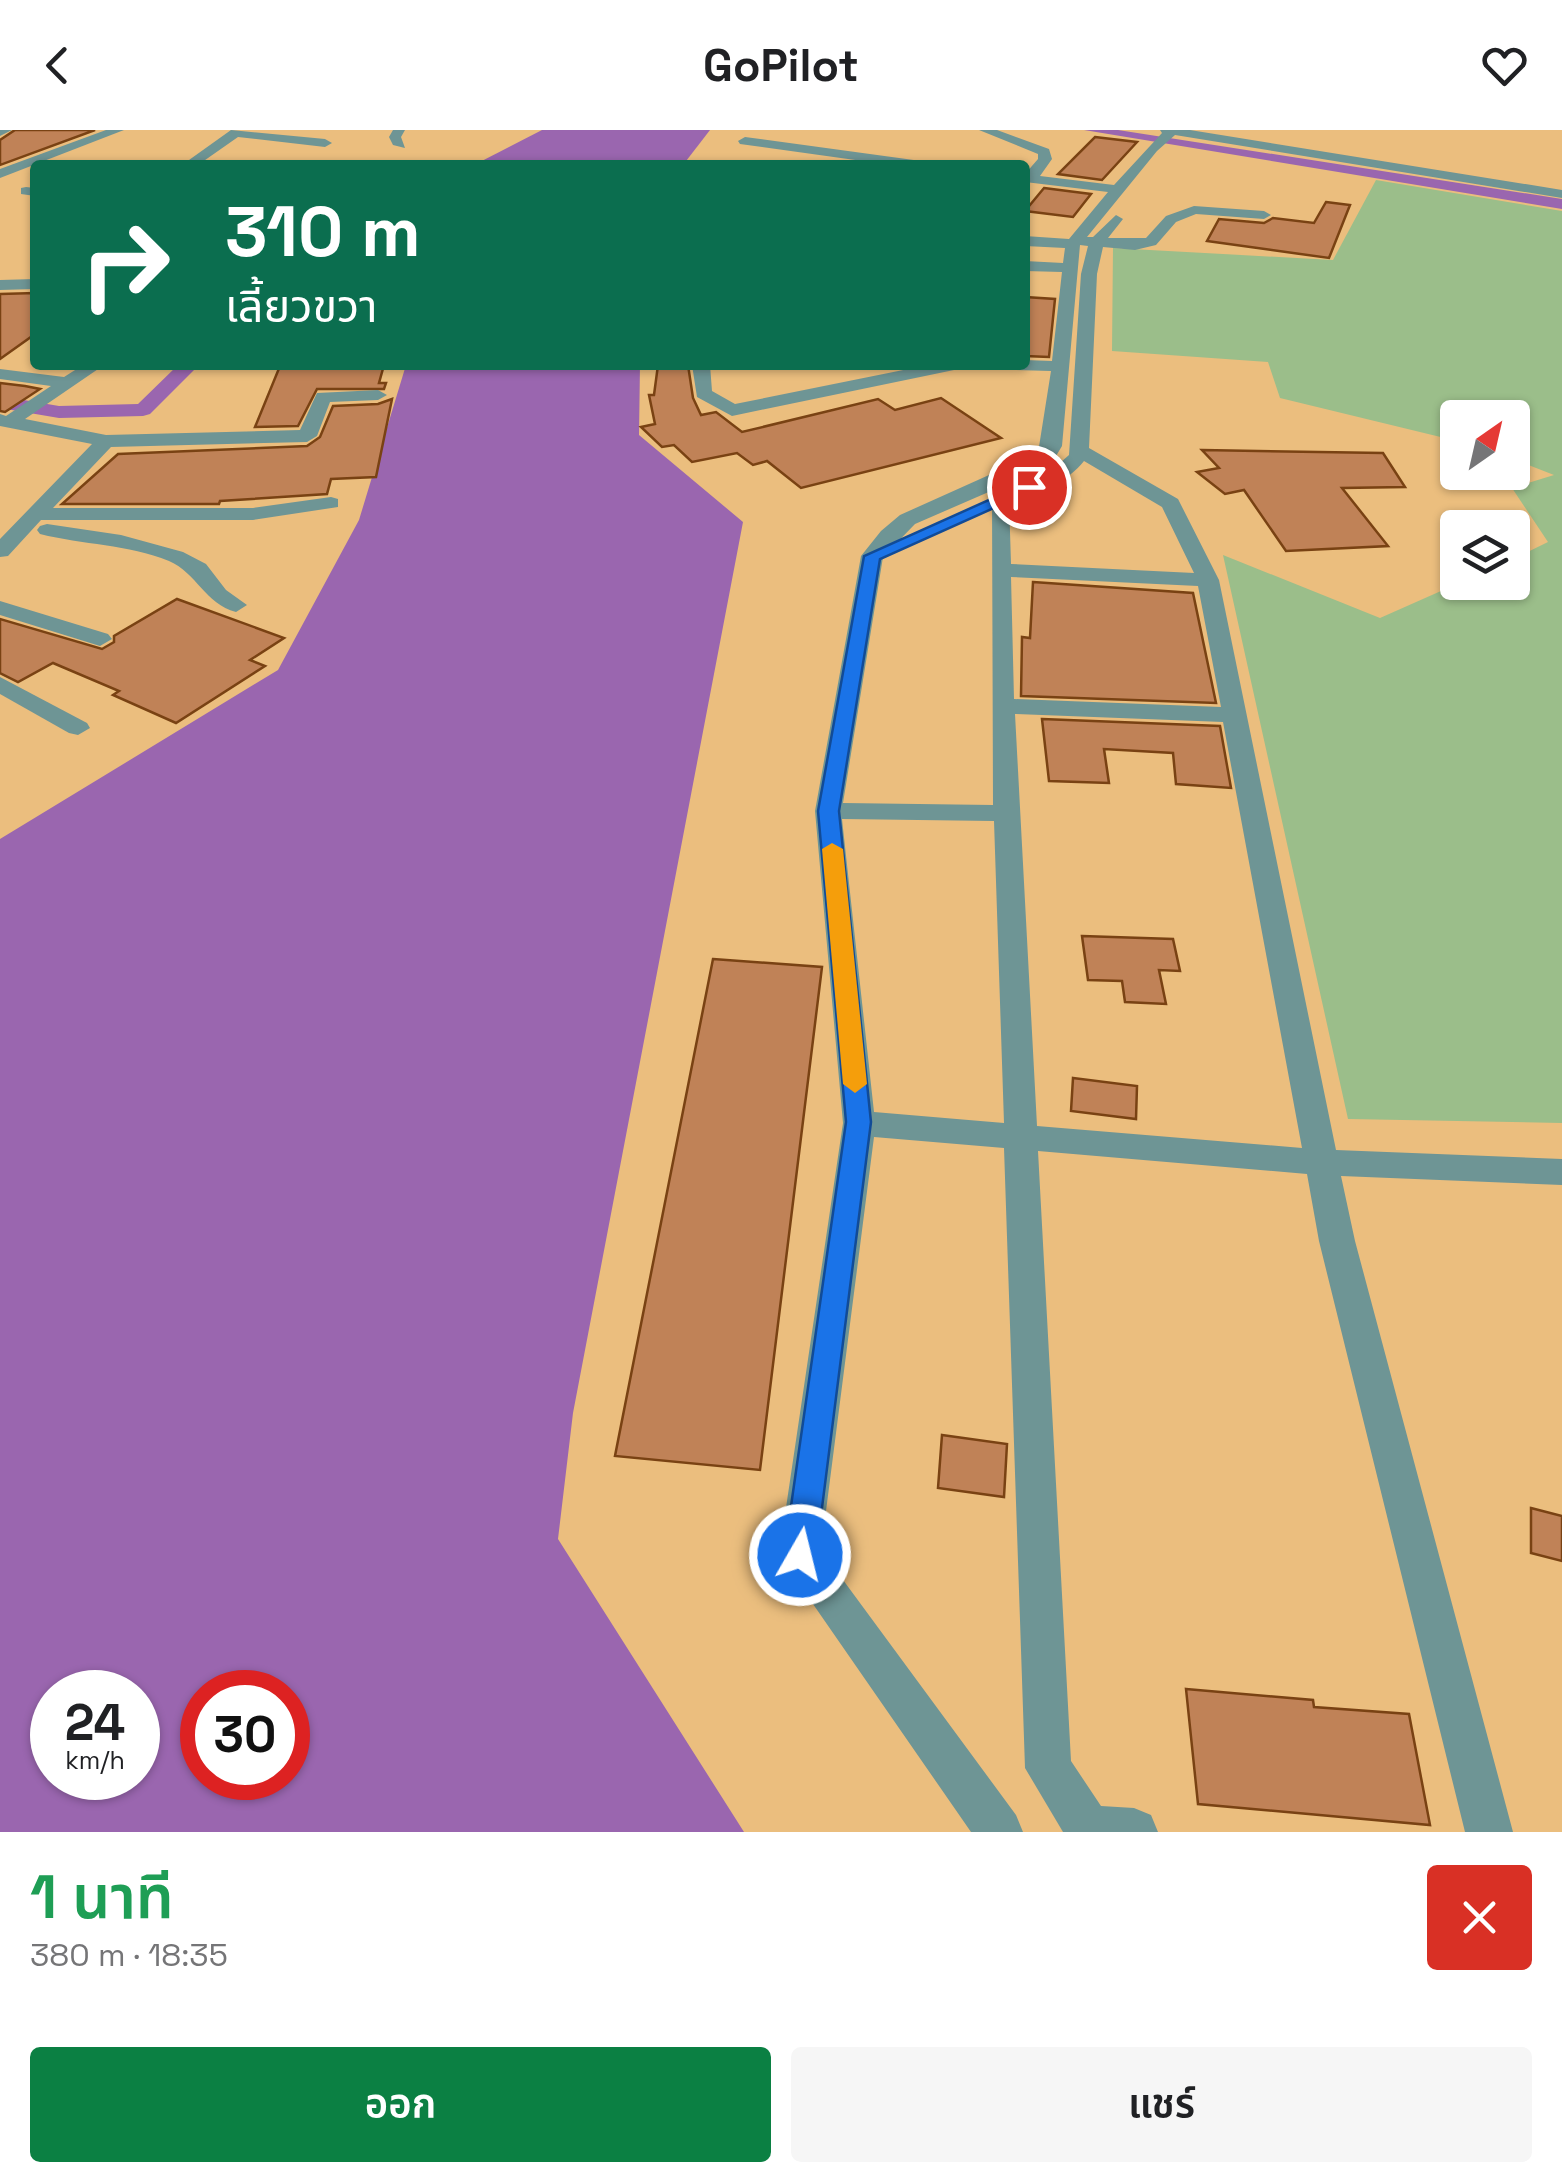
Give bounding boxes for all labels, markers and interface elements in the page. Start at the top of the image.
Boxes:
text: GoPilot [703,37,859,94]
icon: back [30,38,85,93]
icon: heart [1477,38,1532,93]
text: 310 m [225,187,421,276]
icon: right [60,200,190,330]
text: เลี้ยวขวา [225,278,377,335]
north arrow [1440,400,1530,490]
map controls [1440,400,1530,600]
pin [987,445,1072,530]
icon: arrive [1002,460,1057,515]
button: layers [1440,510,1530,600]
position arrow [748,1503,852,1607]
speed limit sign: 30 [180,1670,310,1800]
text: 24 [65,1691,125,1755]
text: km/h [65,1744,125,1776]
text: 1 นาที [30,1859,174,1936]
button: close [1427,1865,1532,1970]
text: 380 m · 18:35 [30,1935,228,1975]
button: ออก [30,2047,771,2162]
button: แชร์ [791,2047,1532,2162]

